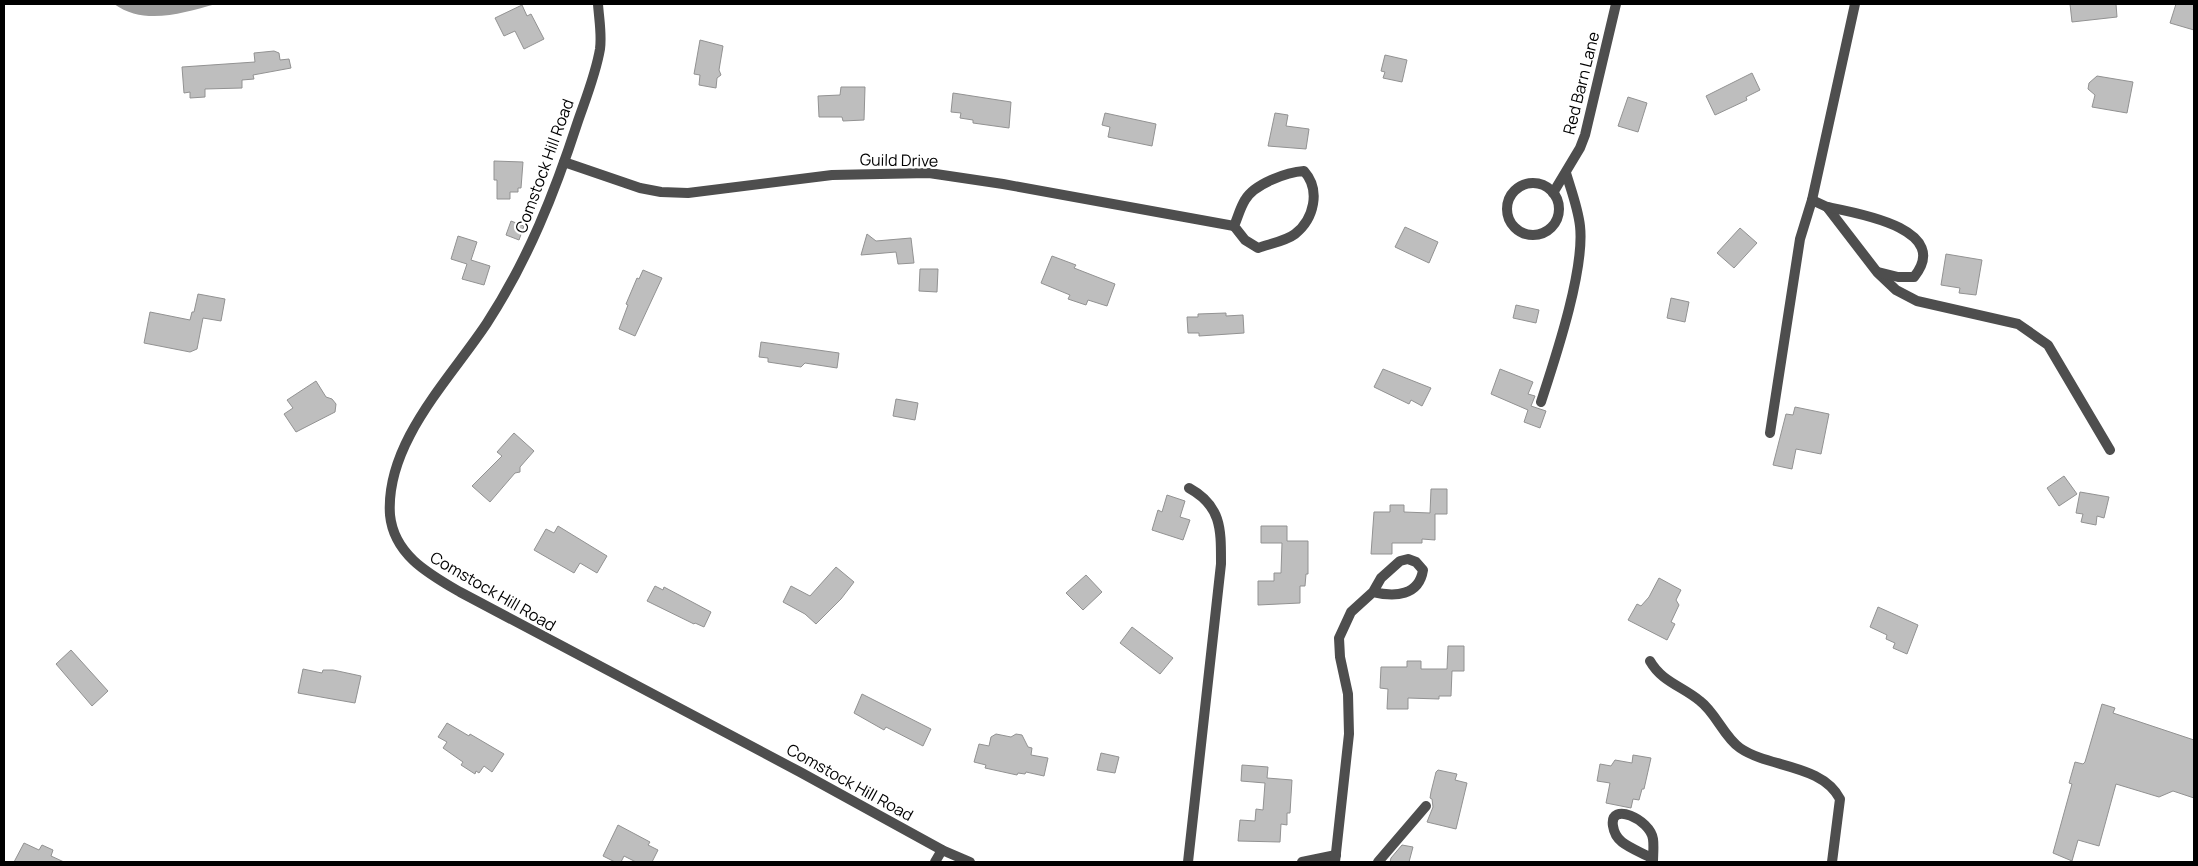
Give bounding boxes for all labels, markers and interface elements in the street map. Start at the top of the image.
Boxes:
street label: Red Barn Lane [1558,29,1604,137]
street label: Comstock Hill Road [509,96,579,236]
street label: Guild Drive [860,148,938,172]
street label: Comstock Hill Road [426,546,560,636]
street label: Comstock Hill Road [783,738,917,826]

